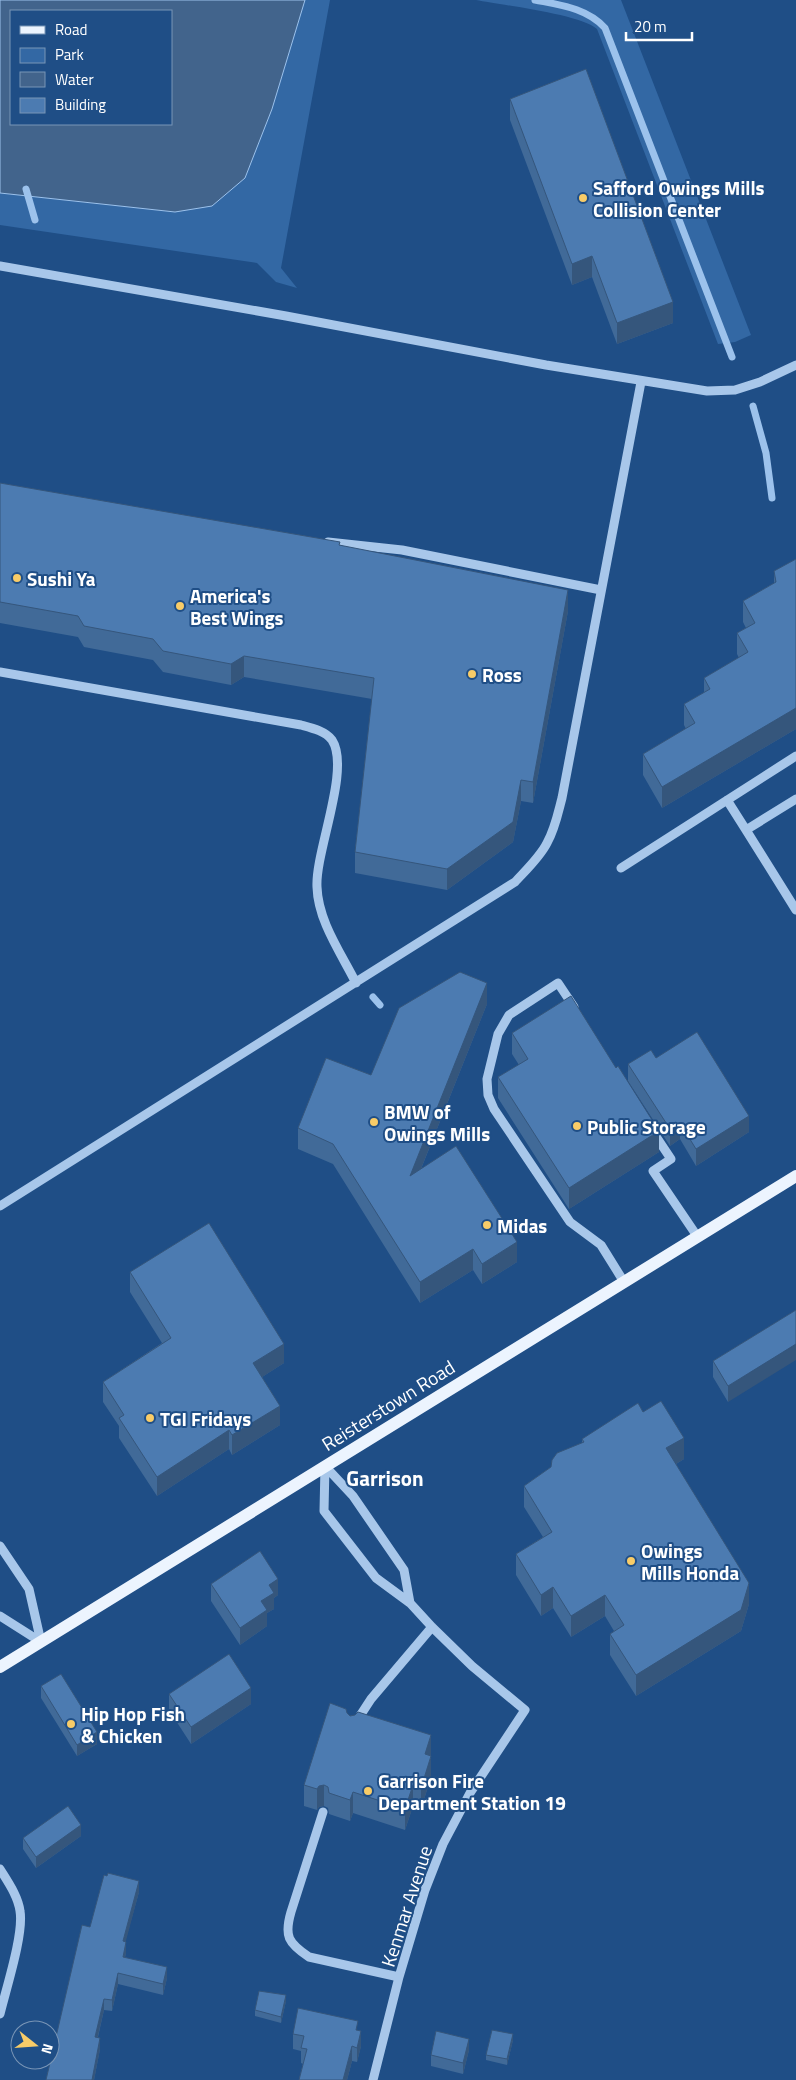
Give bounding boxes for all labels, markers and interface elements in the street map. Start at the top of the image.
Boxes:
legend [10,10,172,125]
scale bar [626,10,692,42]
text: 20 m [634,15,667,38]
text: Road [55,18,87,41]
text: Park [55,43,84,66]
text: Water [55,68,94,91]
text: Building [55,93,106,116]
place label: Safford Owings Mills Collision Center [593,173,765,224]
marker: Safford Owings Mills Collision Center [577,192,589,204]
place label: Sushi Ya [27,564,96,593]
marker: Sushi Ya [11,572,23,584]
place label: America's Best Wings [190,581,284,632]
marker: America's Best Wings [174,600,186,612]
place label: Ross [482,660,522,689]
marker: Ross [466,668,478,680]
place label: BMW of Owings Mills [384,1097,490,1148]
place label: Public Storage [587,1112,706,1141]
marker: BMW of Owings Mills [368,1116,380,1128]
marker: Public Storage [571,1120,583,1132]
place label: Midas [497,1211,547,1240]
marker: Midas [481,1219,493,1231]
street label: Reisterstown Road [316,1352,460,1458]
place label: TGI Fridays [160,1404,251,1433]
marker: TGI Fridays [144,1412,156,1424]
district label: Garrison [346,1462,424,1494]
place label: Owings Mills Honda [641,1536,739,1587]
marker: Owings Mills Honda [625,1555,637,1567]
place label: Hip Hop Fish & Chicken [81,1699,185,1750]
marker: Hip Hop Fish & Chicken [65,1718,77,1730]
place label: Garrison Fire Department Station 19 [378,1766,566,1817]
marker: Garrison Fire Department Station 19 [362,1785,374,1797]
street label: Kenmar Avenue [373,1842,439,1970]
north arrow [10,2020,60,2070]
text: N [36,2041,59,2057]

